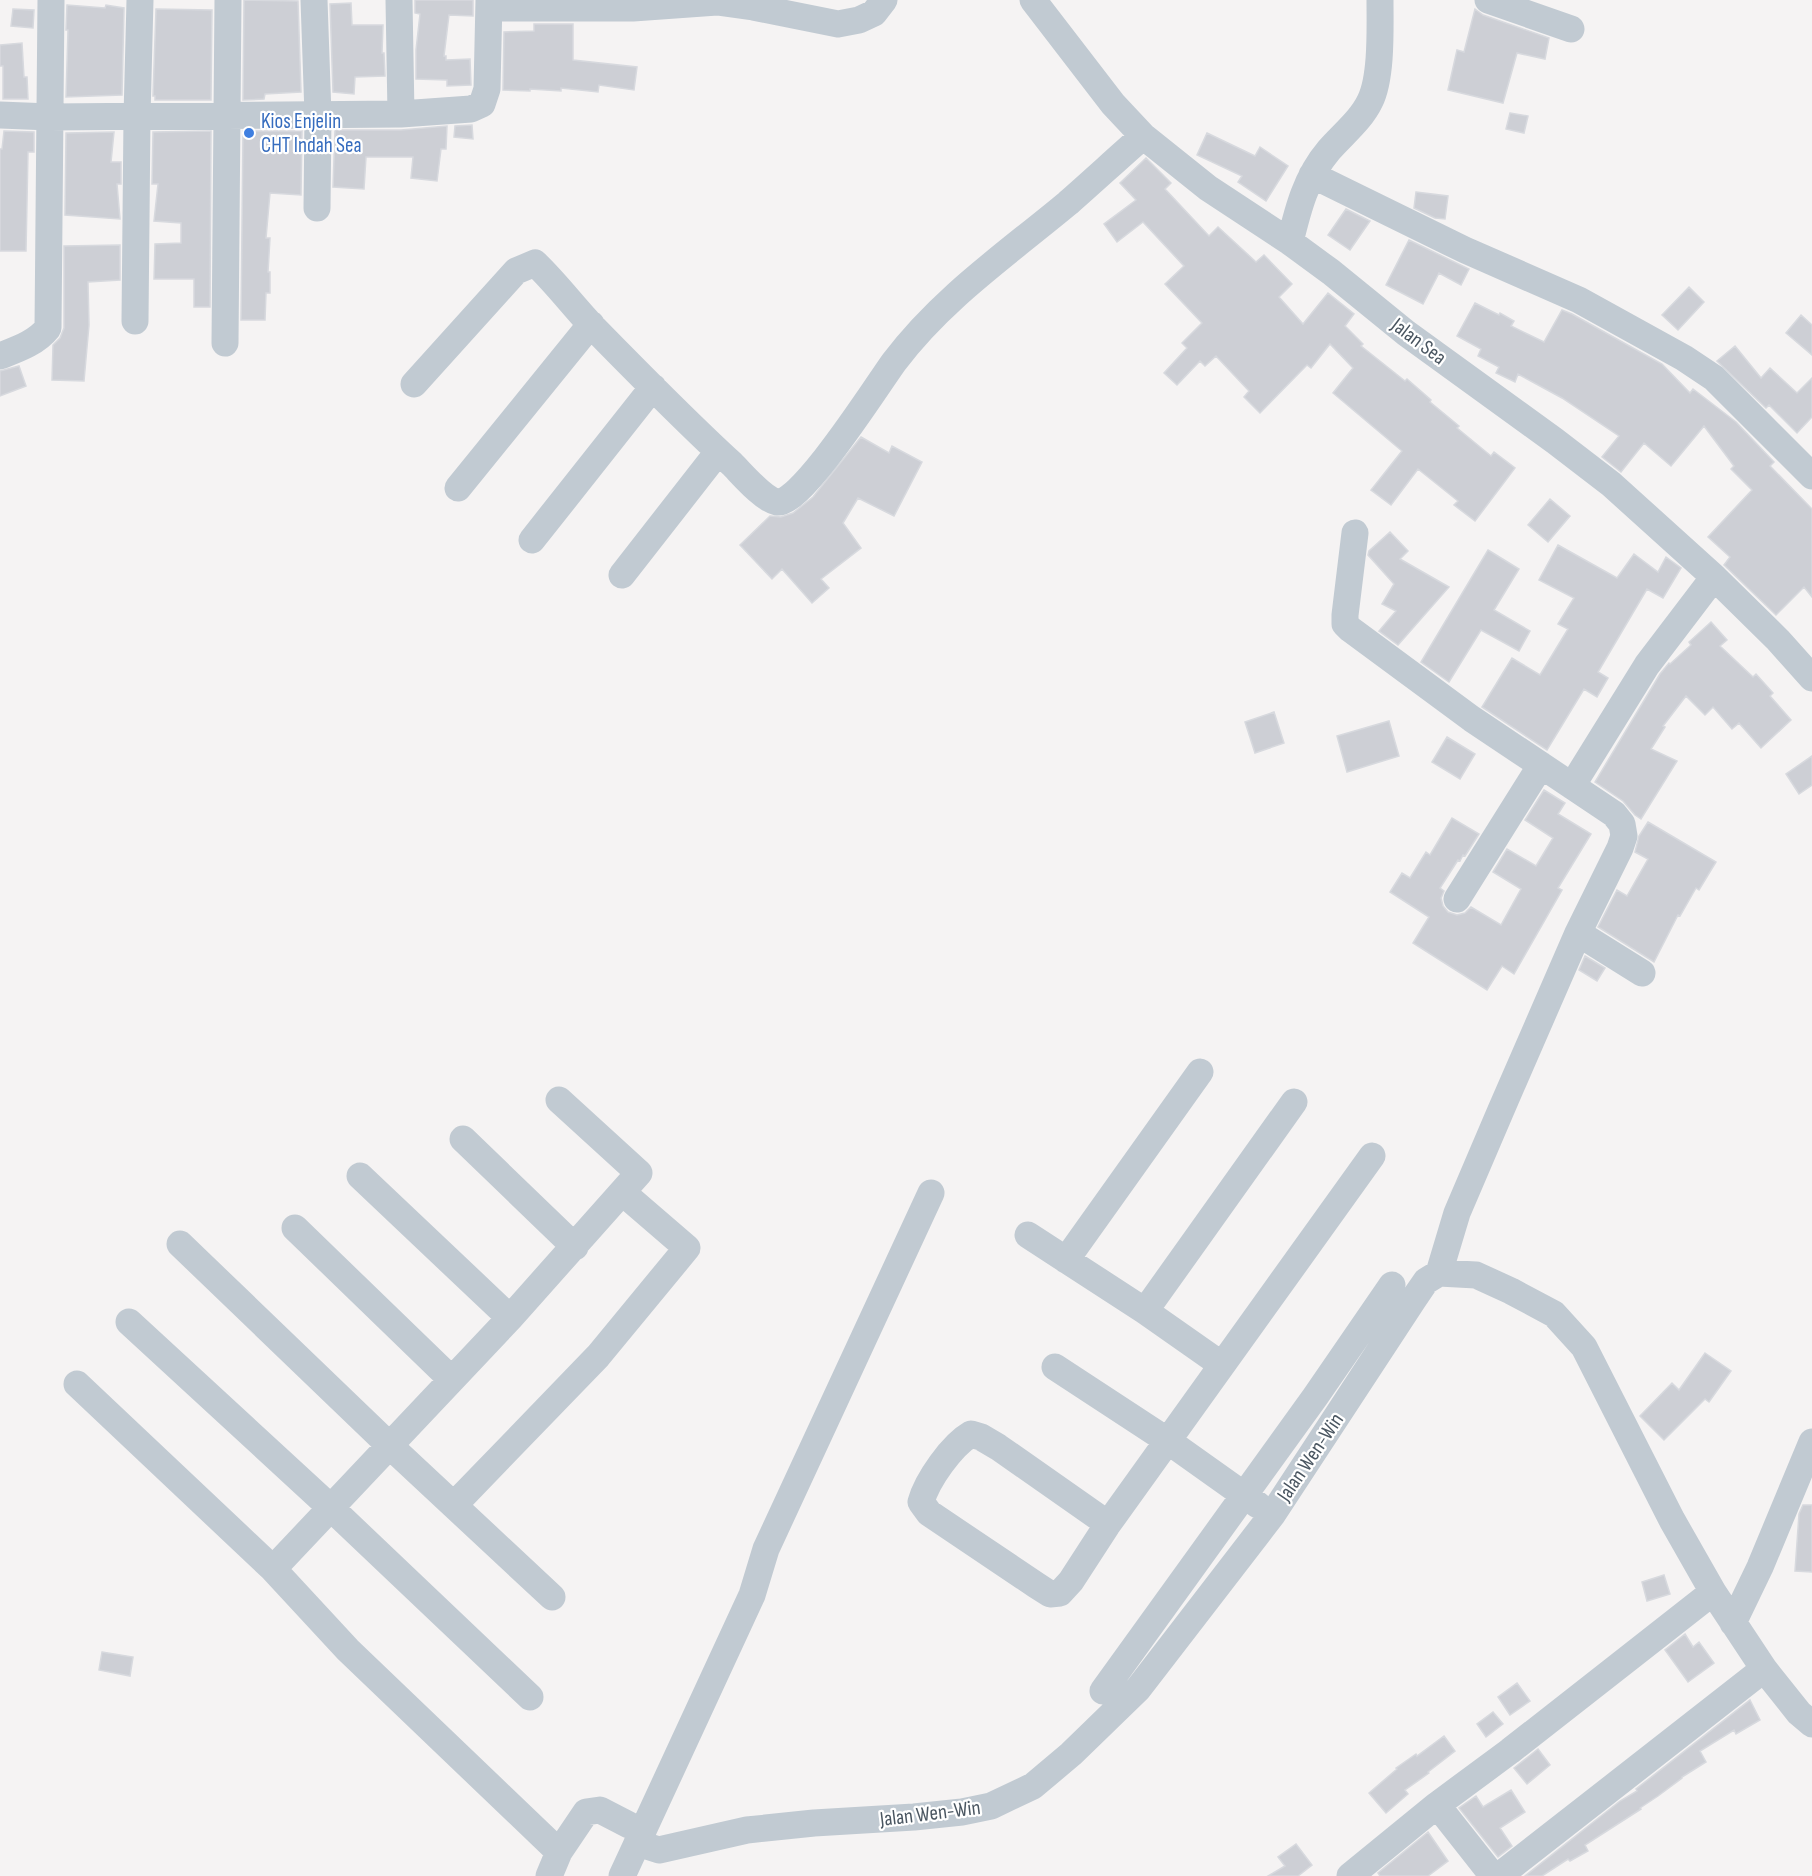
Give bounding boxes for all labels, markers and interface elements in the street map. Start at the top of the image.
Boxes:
place label: Kios Enjelin CHT Indah Sea [261,109,362,158]
marker: Kios Enjelin CHT Indah Sea [242,126,256,140]
street label: Jalan Sea [1386,312,1451,370]
street label: Jalan Wen-Win [1271,1408,1349,1507]
street label: Jalan Wen-Win [877,1795,982,1832]

